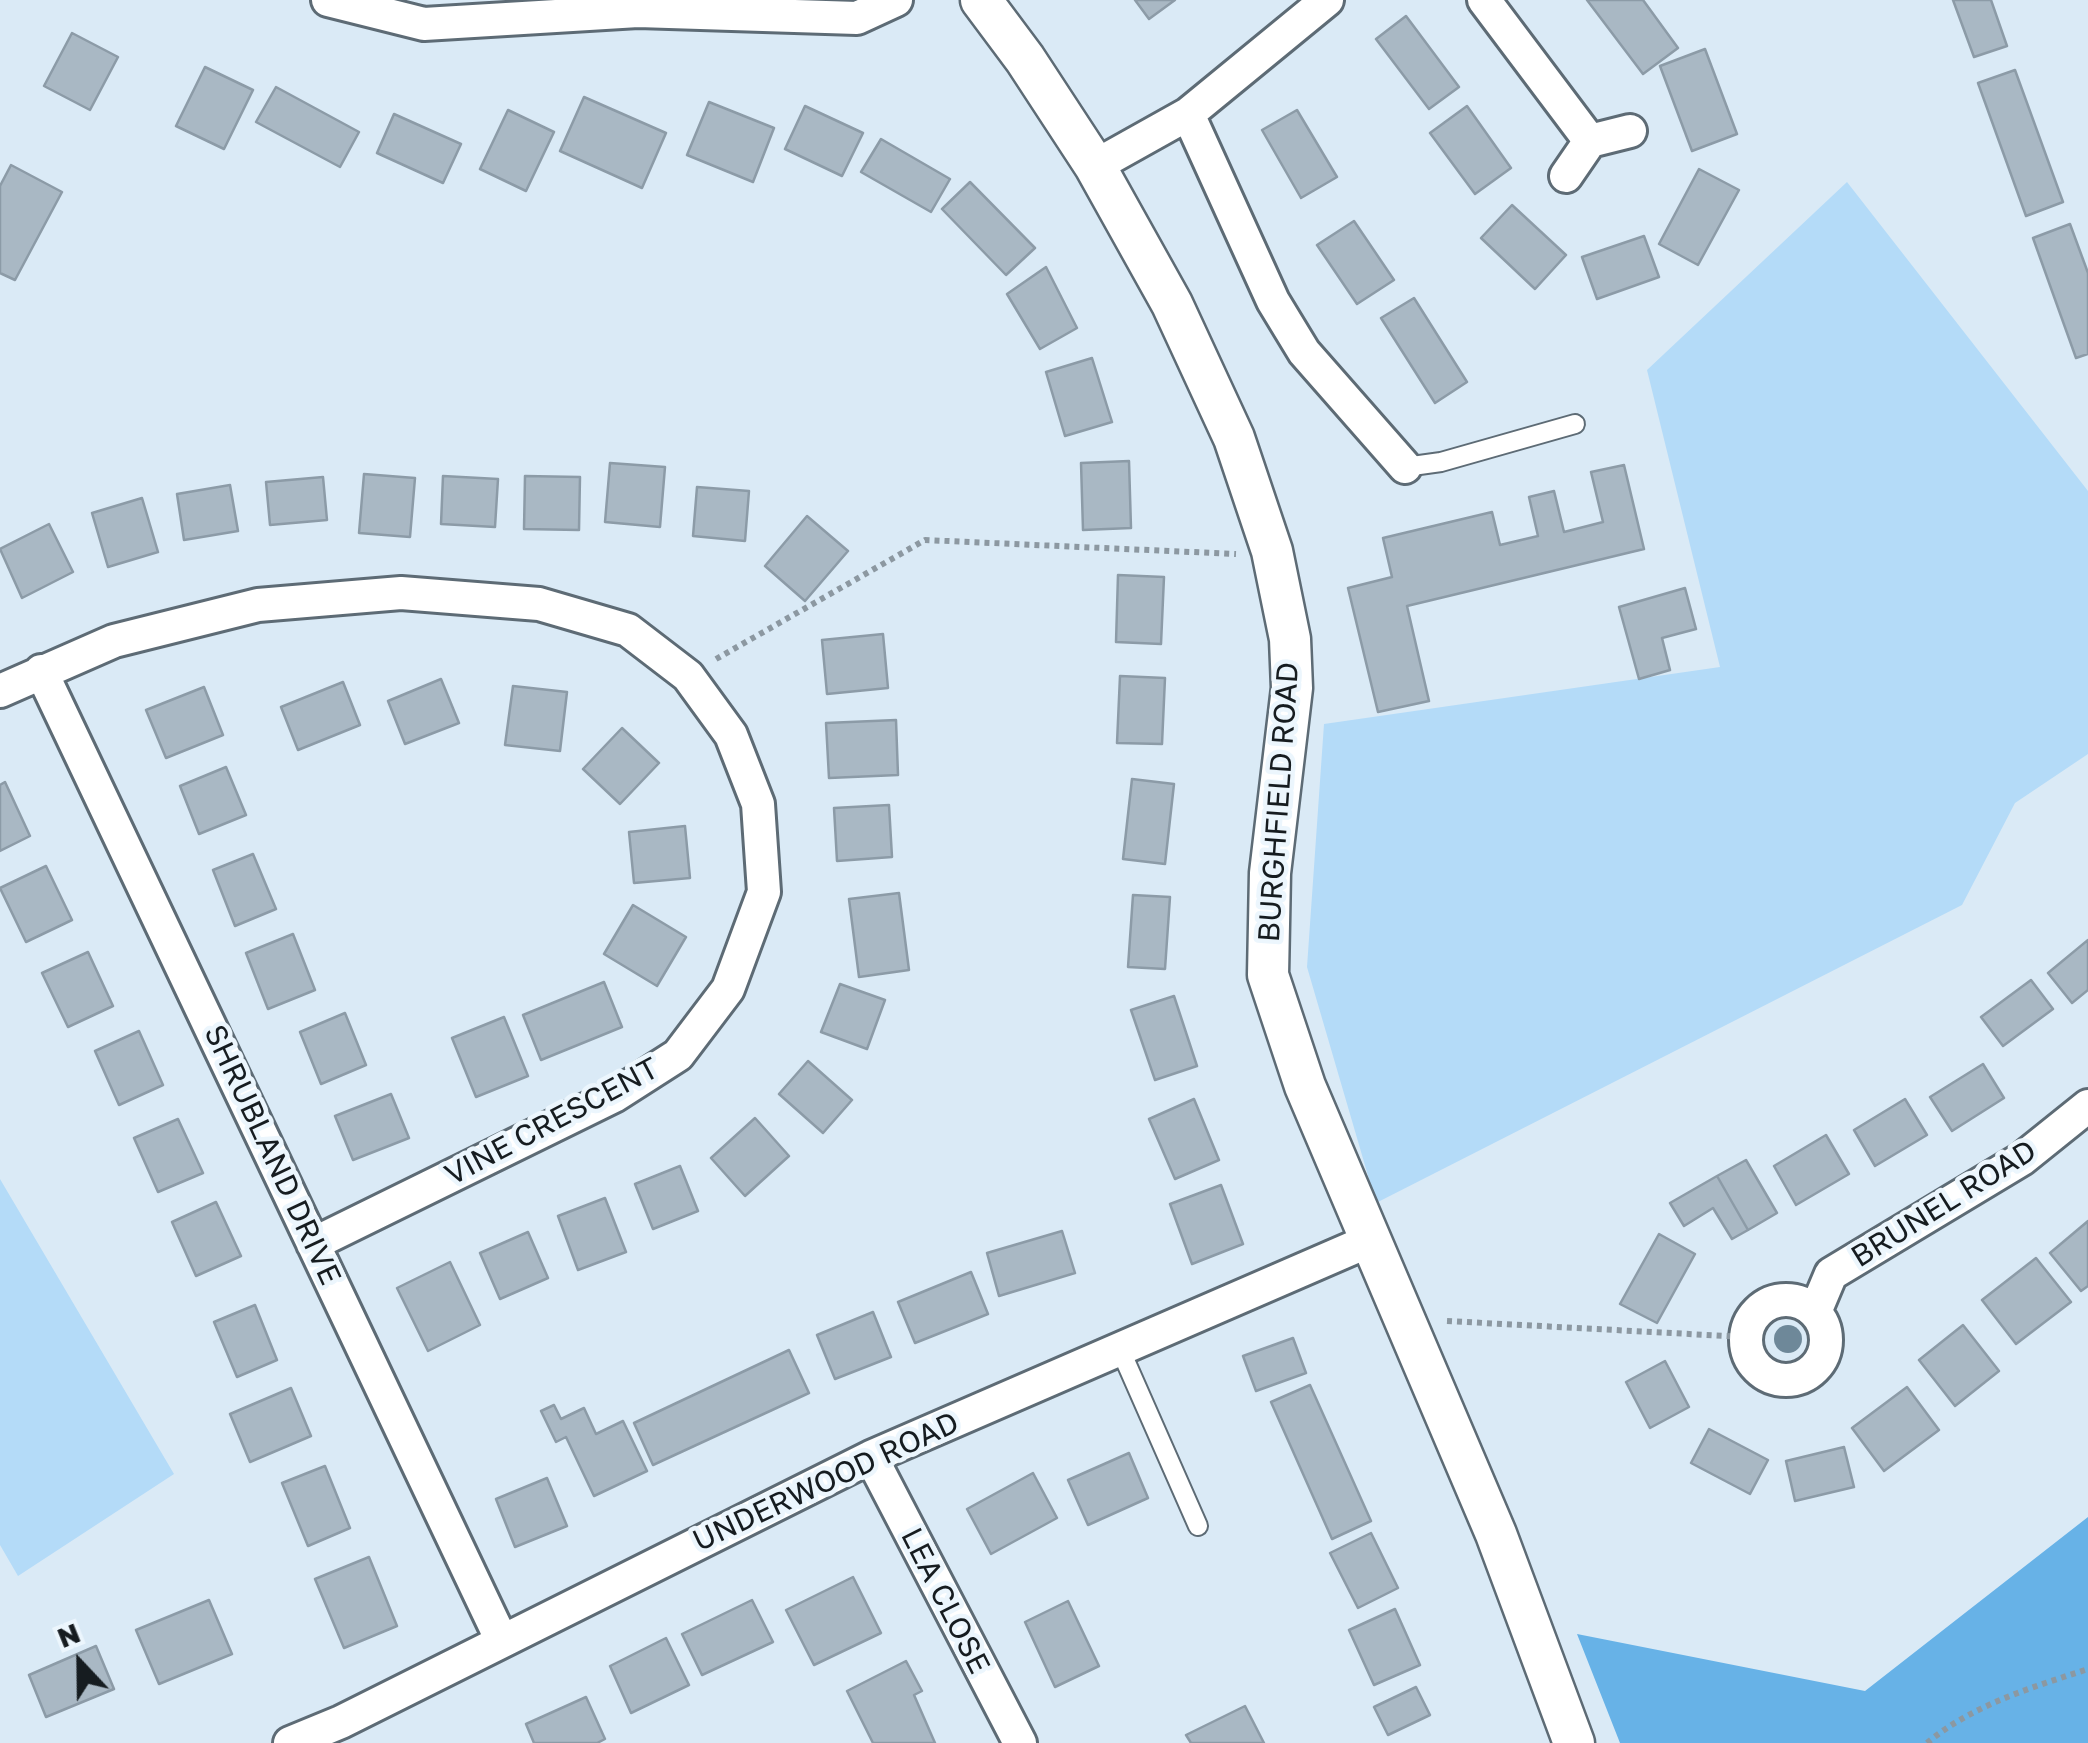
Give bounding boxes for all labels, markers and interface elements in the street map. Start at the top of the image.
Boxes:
street label: BURGHFIELD ROAD [1251,661,1307,943]
street label: SHRUBLAND DRIVE [196,1019,348,1291]
street label: VINE CRESCENT [439,1051,665,1193]
street label: BRUNEL ROAD [1845,1133,2043,1275]
street label: UNDERWOOD ROAD [687,1405,965,1559]
street label: LEA CLOSE [893,1522,997,1680]
north arrow [30,1613,130,1713]
text: N [53,1615,85,1654]

